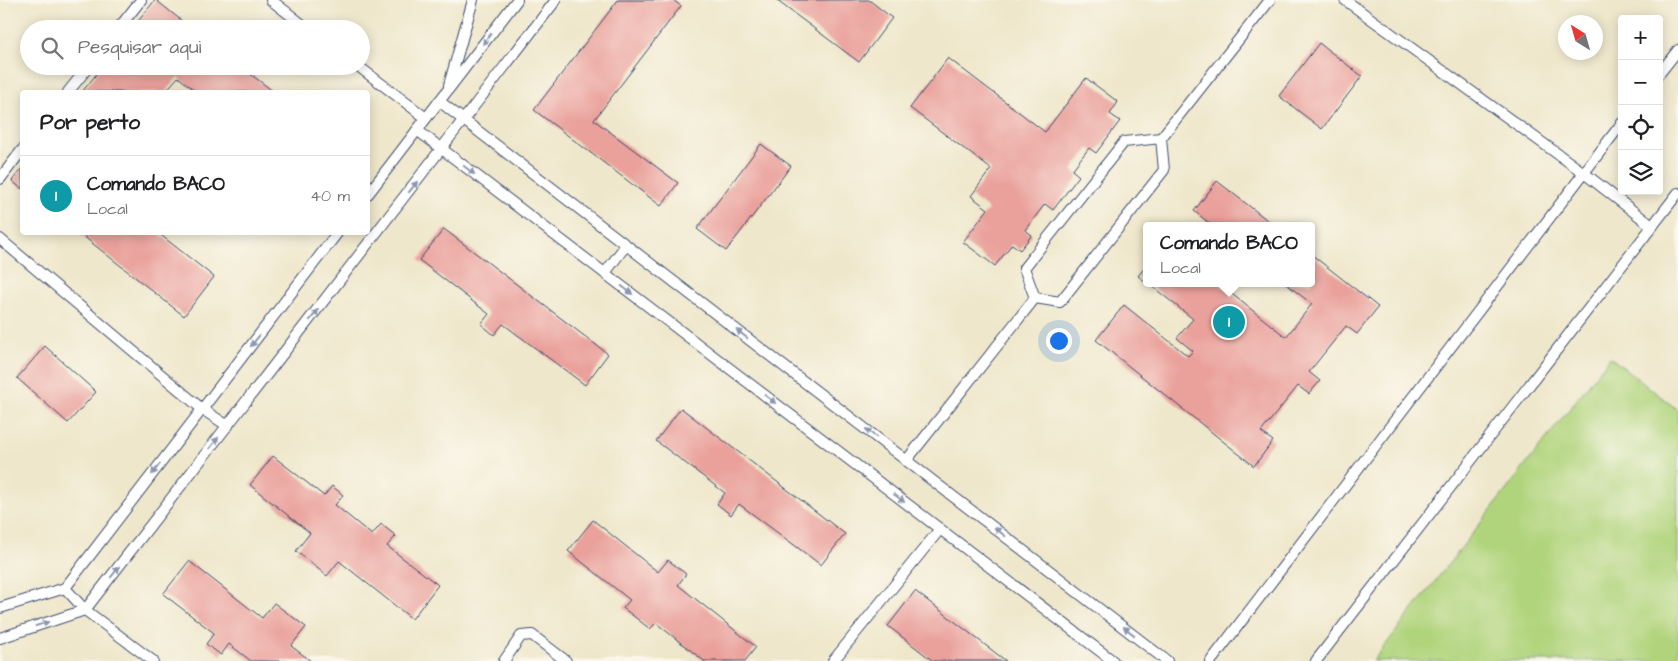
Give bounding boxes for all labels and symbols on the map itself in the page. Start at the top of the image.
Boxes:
north arrow [1558,15,1603,60]
one-way arrow [482,32,492,46]
one-way arrow [463,165,476,175]
one-way arrow [408,180,419,193]
one-way arrow [620,284,633,295]
pin: 1 [1213,303,1245,341]
one-way arrow [309,308,319,322]
your location [1046,328,1072,354]
one-way arrow [736,329,749,340]
one-way arrow [250,334,260,347]
one-way arrow [763,394,777,404]
one-way arrow [865,428,878,439]
one-way arrow [209,437,220,450]
one-way arrow [151,462,161,476]
one-way arrow [892,492,905,503]
one-way arrow [994,527,1007,538]
one-way arrow [109,566,120,579]
one-way arrow [35,620,50,627]
one-way arrow [1123,626,1136,637]

